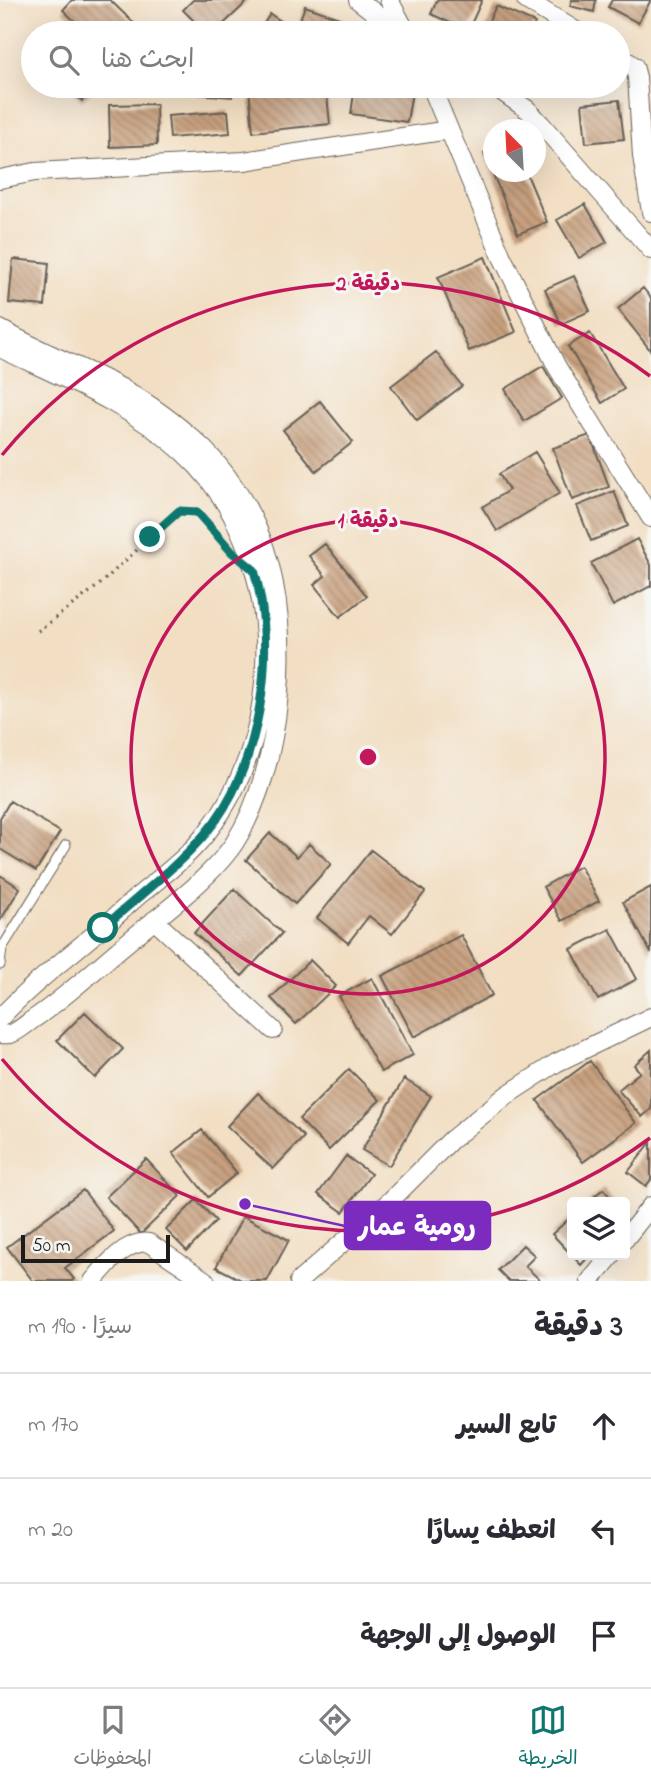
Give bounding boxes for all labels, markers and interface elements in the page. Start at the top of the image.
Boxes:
search box [21,21,630,98]
icon: search [45,41,83,79]
text: ابحث هنا [101,42,194,80]
north arrow [483,119,546,182]
text: 2 دقيقة [335,270,400,300]
text: 1 دقيقة [338,507,398,537]
route end [134,521,165,552]
centre of rings [356,745,380,769]
route start [87,912,118,943]
map controls [567,1197,630,1260]
button: layers [567,1197,630,1260]
callout: رومية عمار [345,1202,490,1249]
text: رومية عمار [356,1210,476,1248]
scale bar [21,1232,170,1264]
text: 50 m [32,1233,71,1260]
text: 3 دقيقة [534,1306,623,1350]
text: سيرًا · 190 m [28,1311,132,1344]
icon: ahead [585,1407,623,1445]
text: تابع السير [457,1408,556,1446]
text: 170 m [28,1409,78,1442]
icon: left [585,1512,623,1550]
text: انعطف يسارًا [427,1513,556,1551]
text: 20 m [28,1514,73,1547]
icon: arrive [585,1617,623,1655]
text: الوصول إلى الوجهة [360,1618,556,1656]
tab: المحفوظات [73,1701,152,1774]
tab: الاتجاهات [298,1701,372,1774]
tab: الخريطة [518,1701,578,1774]

